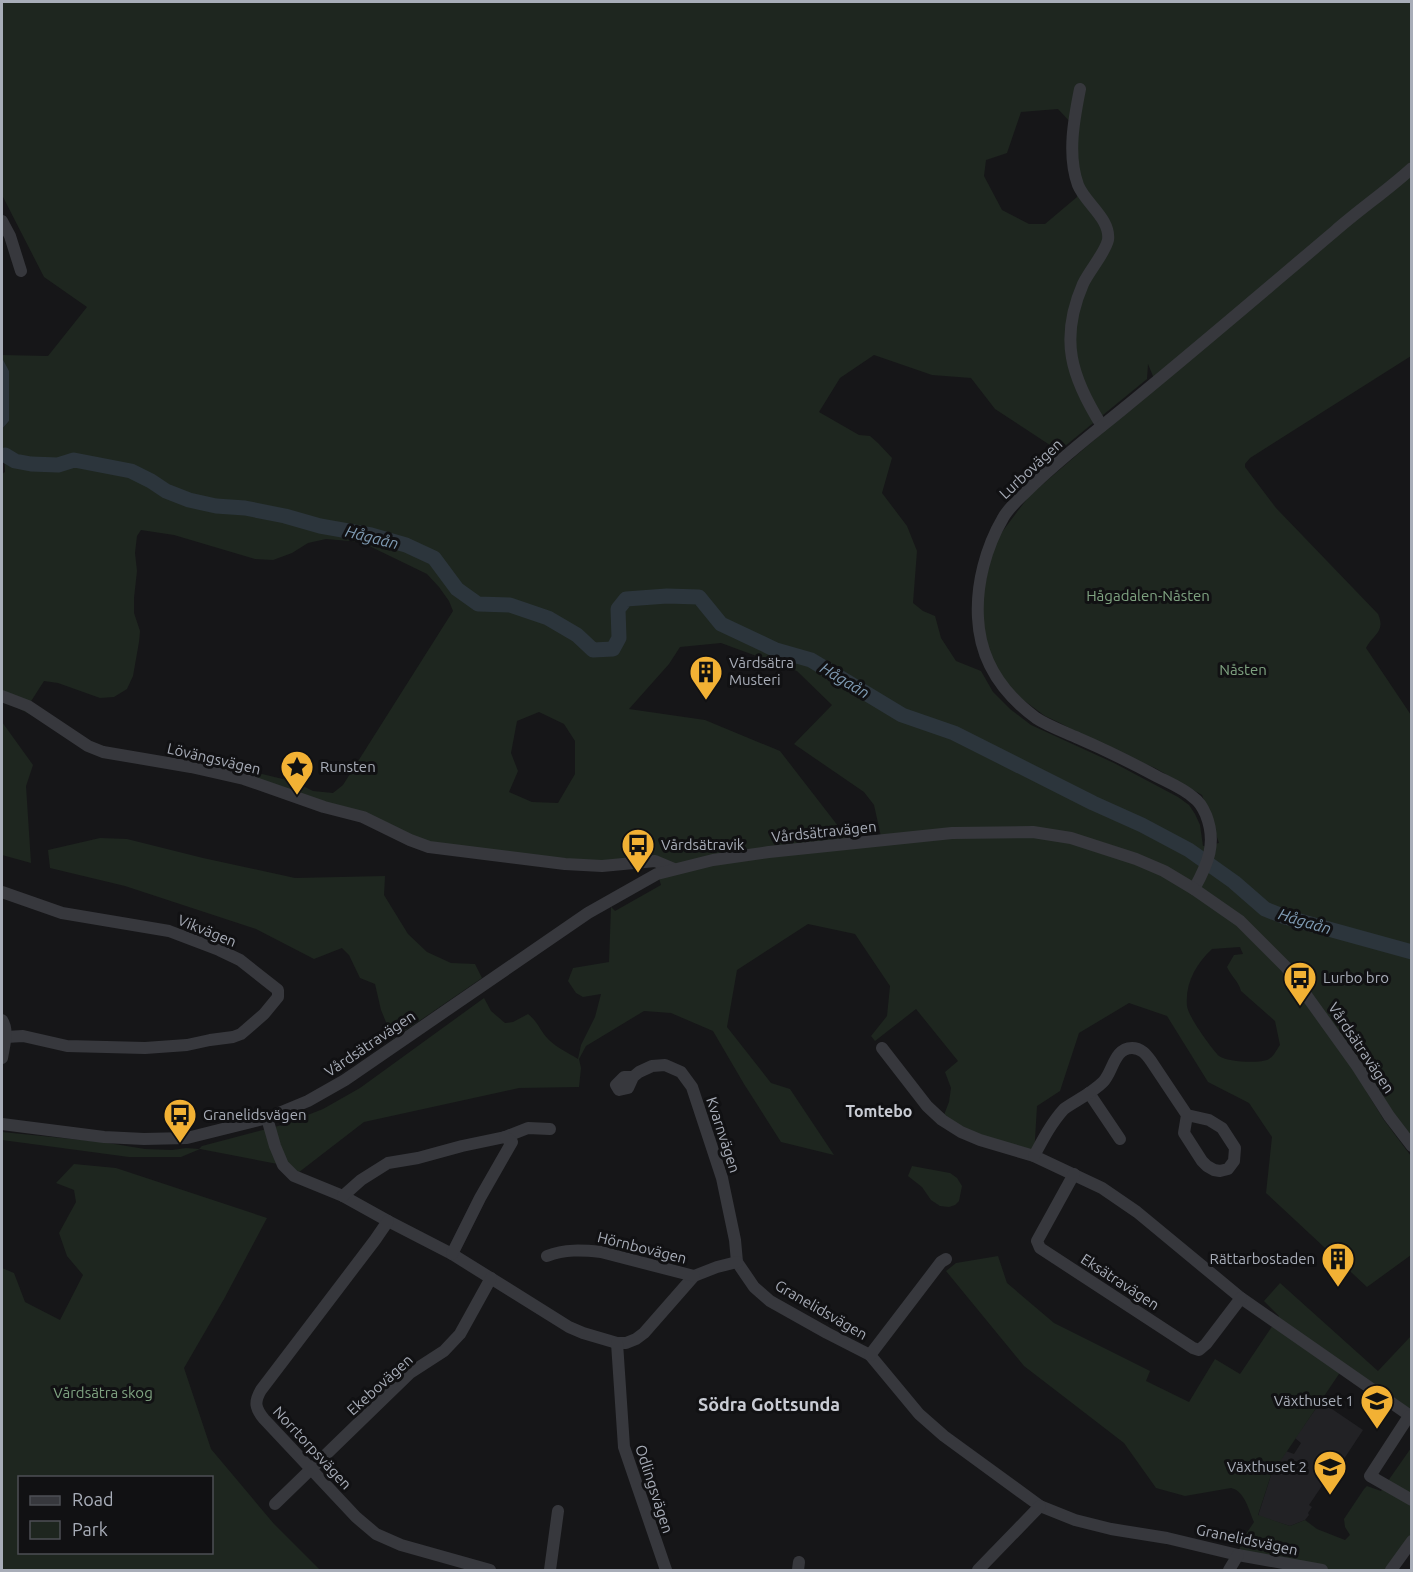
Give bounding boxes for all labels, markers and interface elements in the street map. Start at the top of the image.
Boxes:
street label: Lurbovägen [996,435,1066,502]
water label: Hågaån [343,522,401,552]
park label: Hågadalen-Nåsten [1086,587,1210,604]
building icon: Vårdsätra Musteri [688,654,724,701]
place label: Vårdsätra Musteri [729,654,794,688]
water label: Hågaån [817,658,873,702]
park label: Nåsten [1219,661,1267,678]
street label: Lövängsvägen [166,739,263,778]
place icon: Runsten [279,749,315,796]
place label: Runsten [320,758,376,775]
street label: Vårdsätravägen [771,818,877,845]
bus stop icon: Vårdsätravik [620,827,656,874]
place label: Vårdsätravik [661,836,745,853]
water label: Hågaån [1276,904,1334,938]
street label: Vikvägen [175,911,239,950]
bus stop icon: Lurbo bro [1282,960,1318,1007]
place label: Lurbo bro [1323,969,1389,986]
street label: Vårdsätravägen [1325,999,1398,1096]
street label: Vårdsätravägen [321,1007,418,1080]
street label: Kvarnvägen [703,1095,744,1175]
bus stop icon: Granelidsvägen [162,1097,198,1144]
district label: Tomtebo [845,1102,913,1120]
place label: Granelidsvägen [203,1106,307,1123]
street label: Hörnbovägen [596,1228,689,1267]
building icon: Rättarbostaden [1320,1241,1356,1288]
street label: Eksätravägen [1078,1250,1163,1313]
place label: Rättarbostaden [1210,1250,1315,1267]
street label: Granelidsvägen [772,1276,870,1343]
street label: Ekebovägen [343,1351,416,1418]
school or university icon: Växthuset 1 [1359,1383,1395,1430]
park label: Vårdsätra skog [53,1384,153,1401]
place label: Växthuset 1 [1274,1392,1354,1409]
district label: Södra Gottsunda [698,1394,840,1414]
street label: Norrtorpsvägen [270,1403,355,1493]
street label: Odlingsvägen [632,1442,677,1535]
school or university icon: Växthuset 2 [1312,1449,1348,1496]
place label: Växthuset 2 [1227,1458,1307,1475]
legend [18,1476,213,1554]
text: Road [72,1489,114,1509]
text: Park [72,1519,108,1539]
street label: Granelidsvägen [1195,1520,1300,1559]

